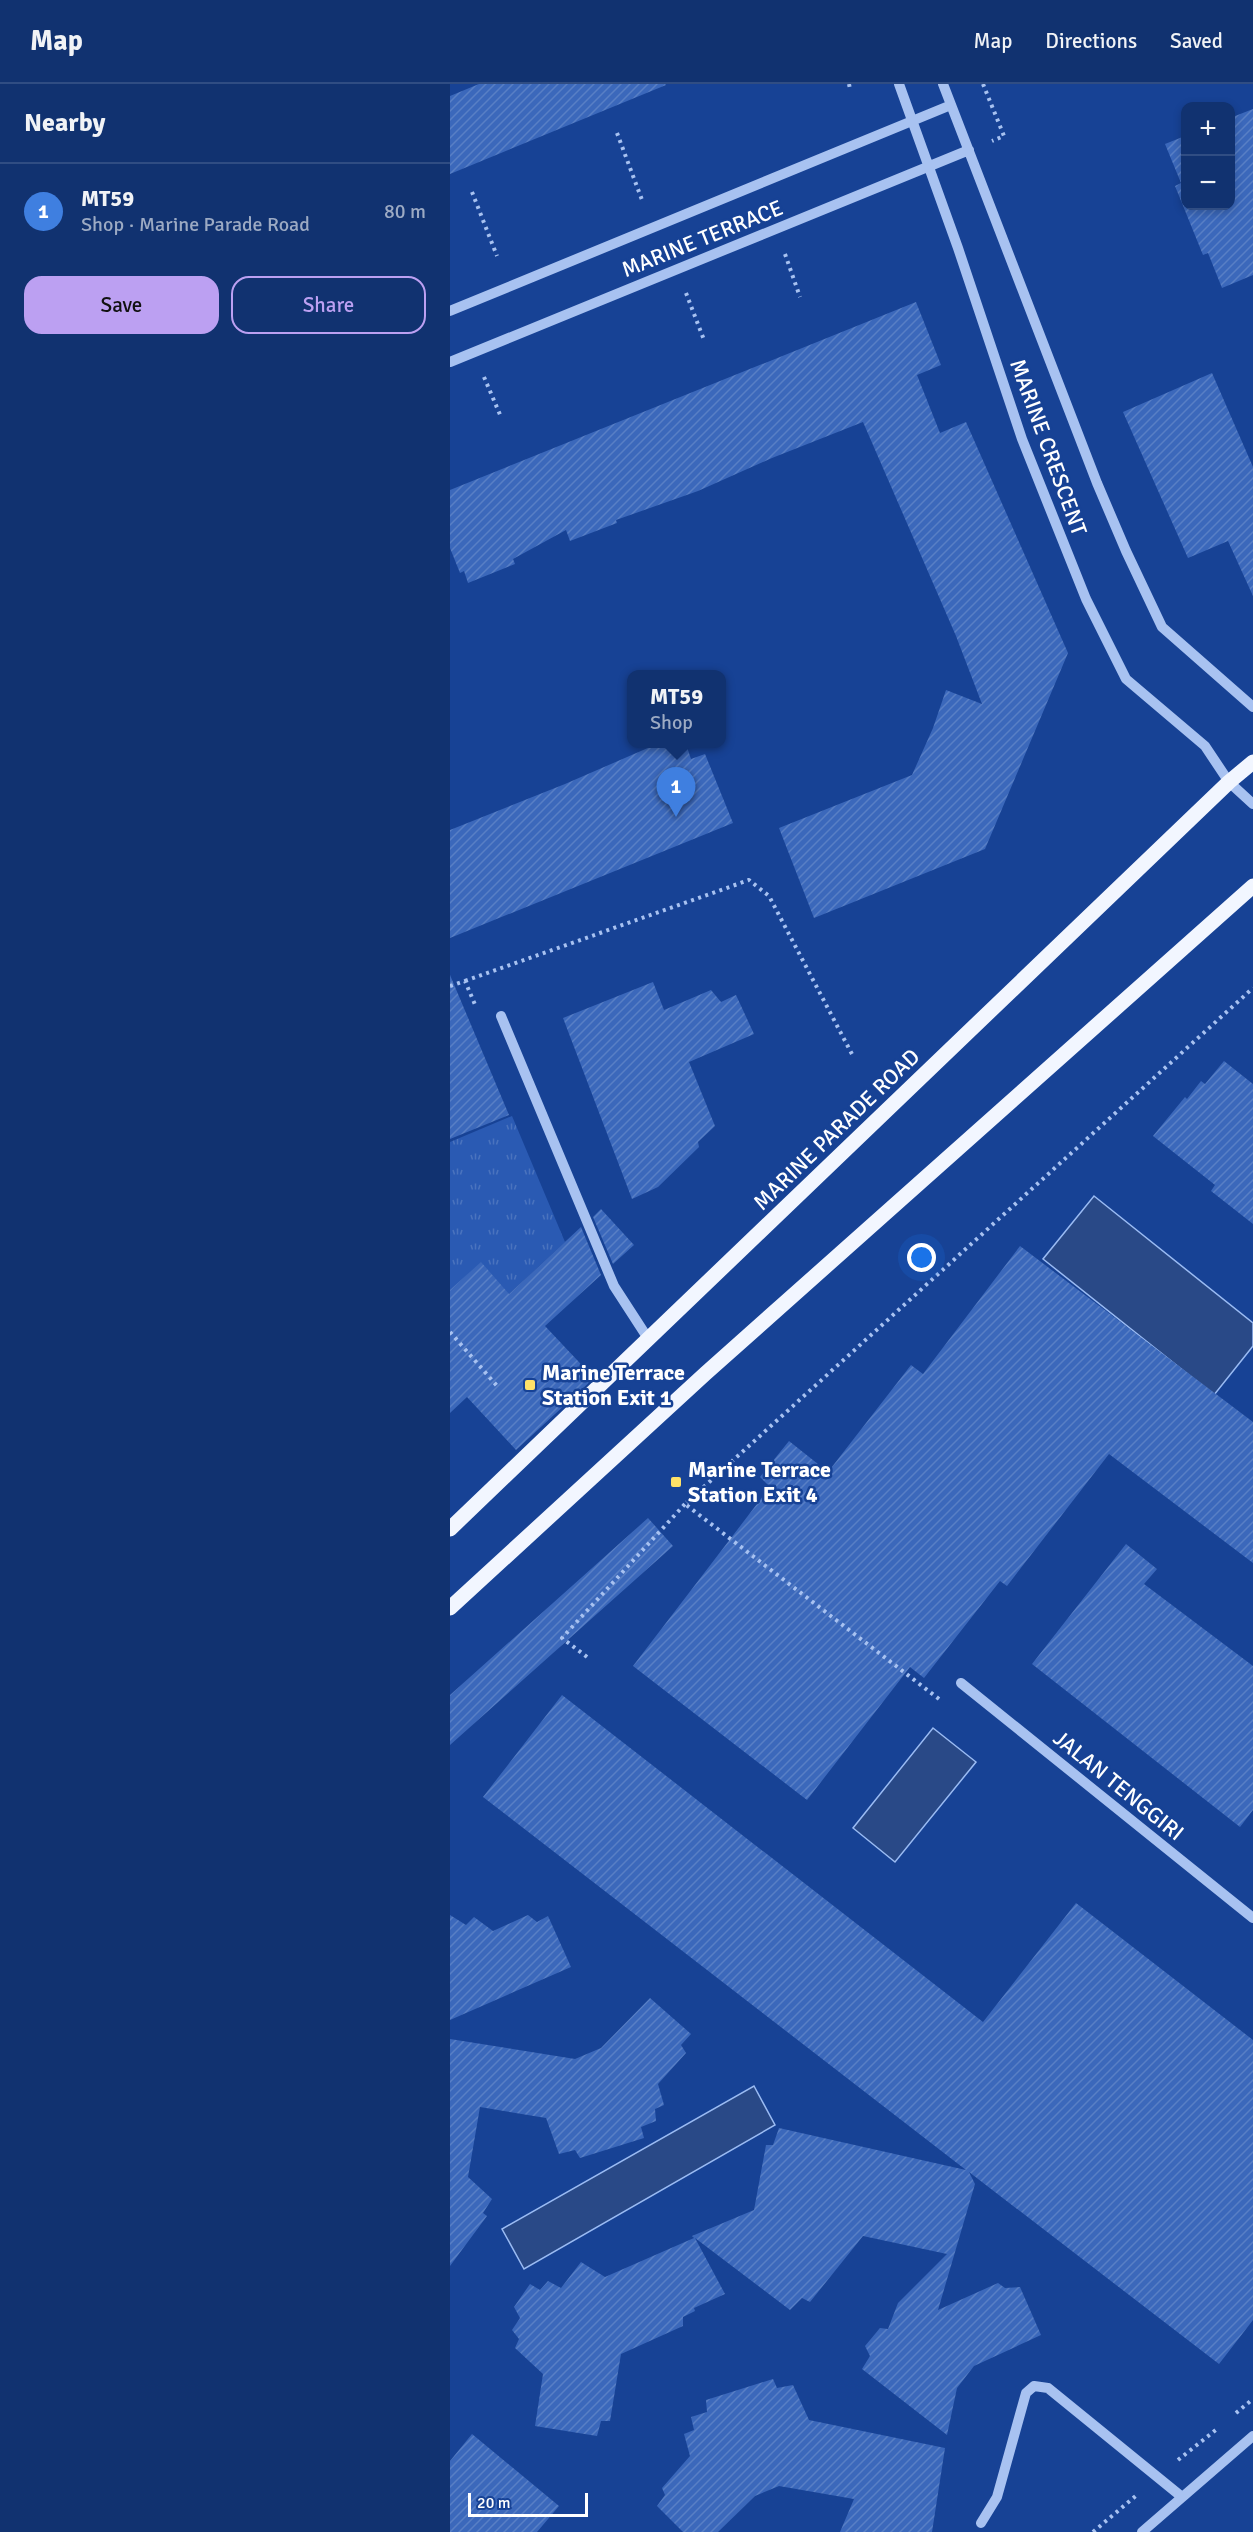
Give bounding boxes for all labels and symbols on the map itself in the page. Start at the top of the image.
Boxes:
street label: MARINE TERRACE [618,194,787,283]
street label: MARINE CRESCENT [1004,355,1093,539]
pin: 1 [656,768,696,817]
street label: MARINE PARADE ROAD [748,1043,925,1216]
your location [907,1243,936,1272]
place label: Marine Terrace Station Exit 1 [542,1359,685,1411]
marker: Marine Terrace Station Exit 1 [523,1378,537,1392]
place label: Marine Terrace Station Exit 4 [688,1456,831,1508]
marker: Marine Terrace Station Exit 4 [669,1475,683,1489]
street label: JALAN TENGGIRI [1048,1725,1189,1846]
scale bar [468,2490,588,2518]

